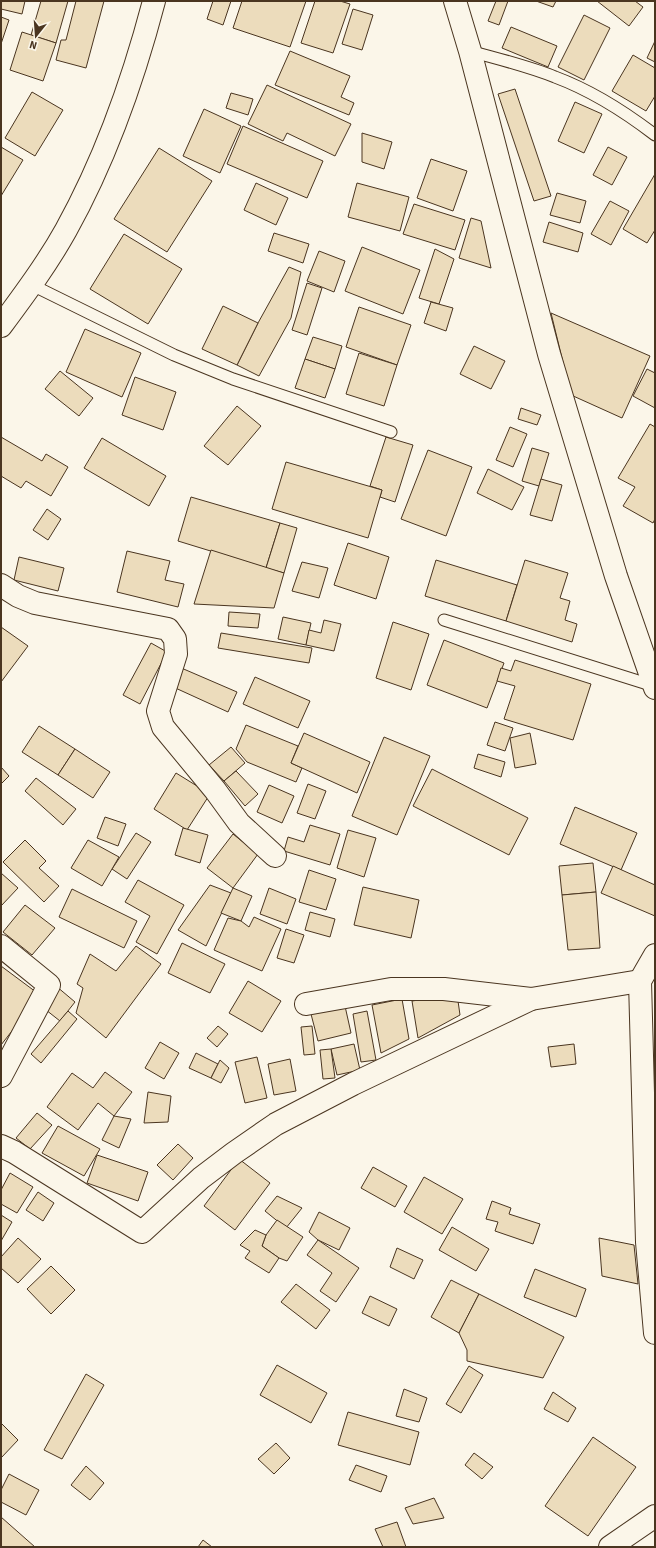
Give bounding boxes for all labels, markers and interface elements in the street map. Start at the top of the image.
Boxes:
north arrow [16,16,56,56]
text: N [28,37,39,53]

